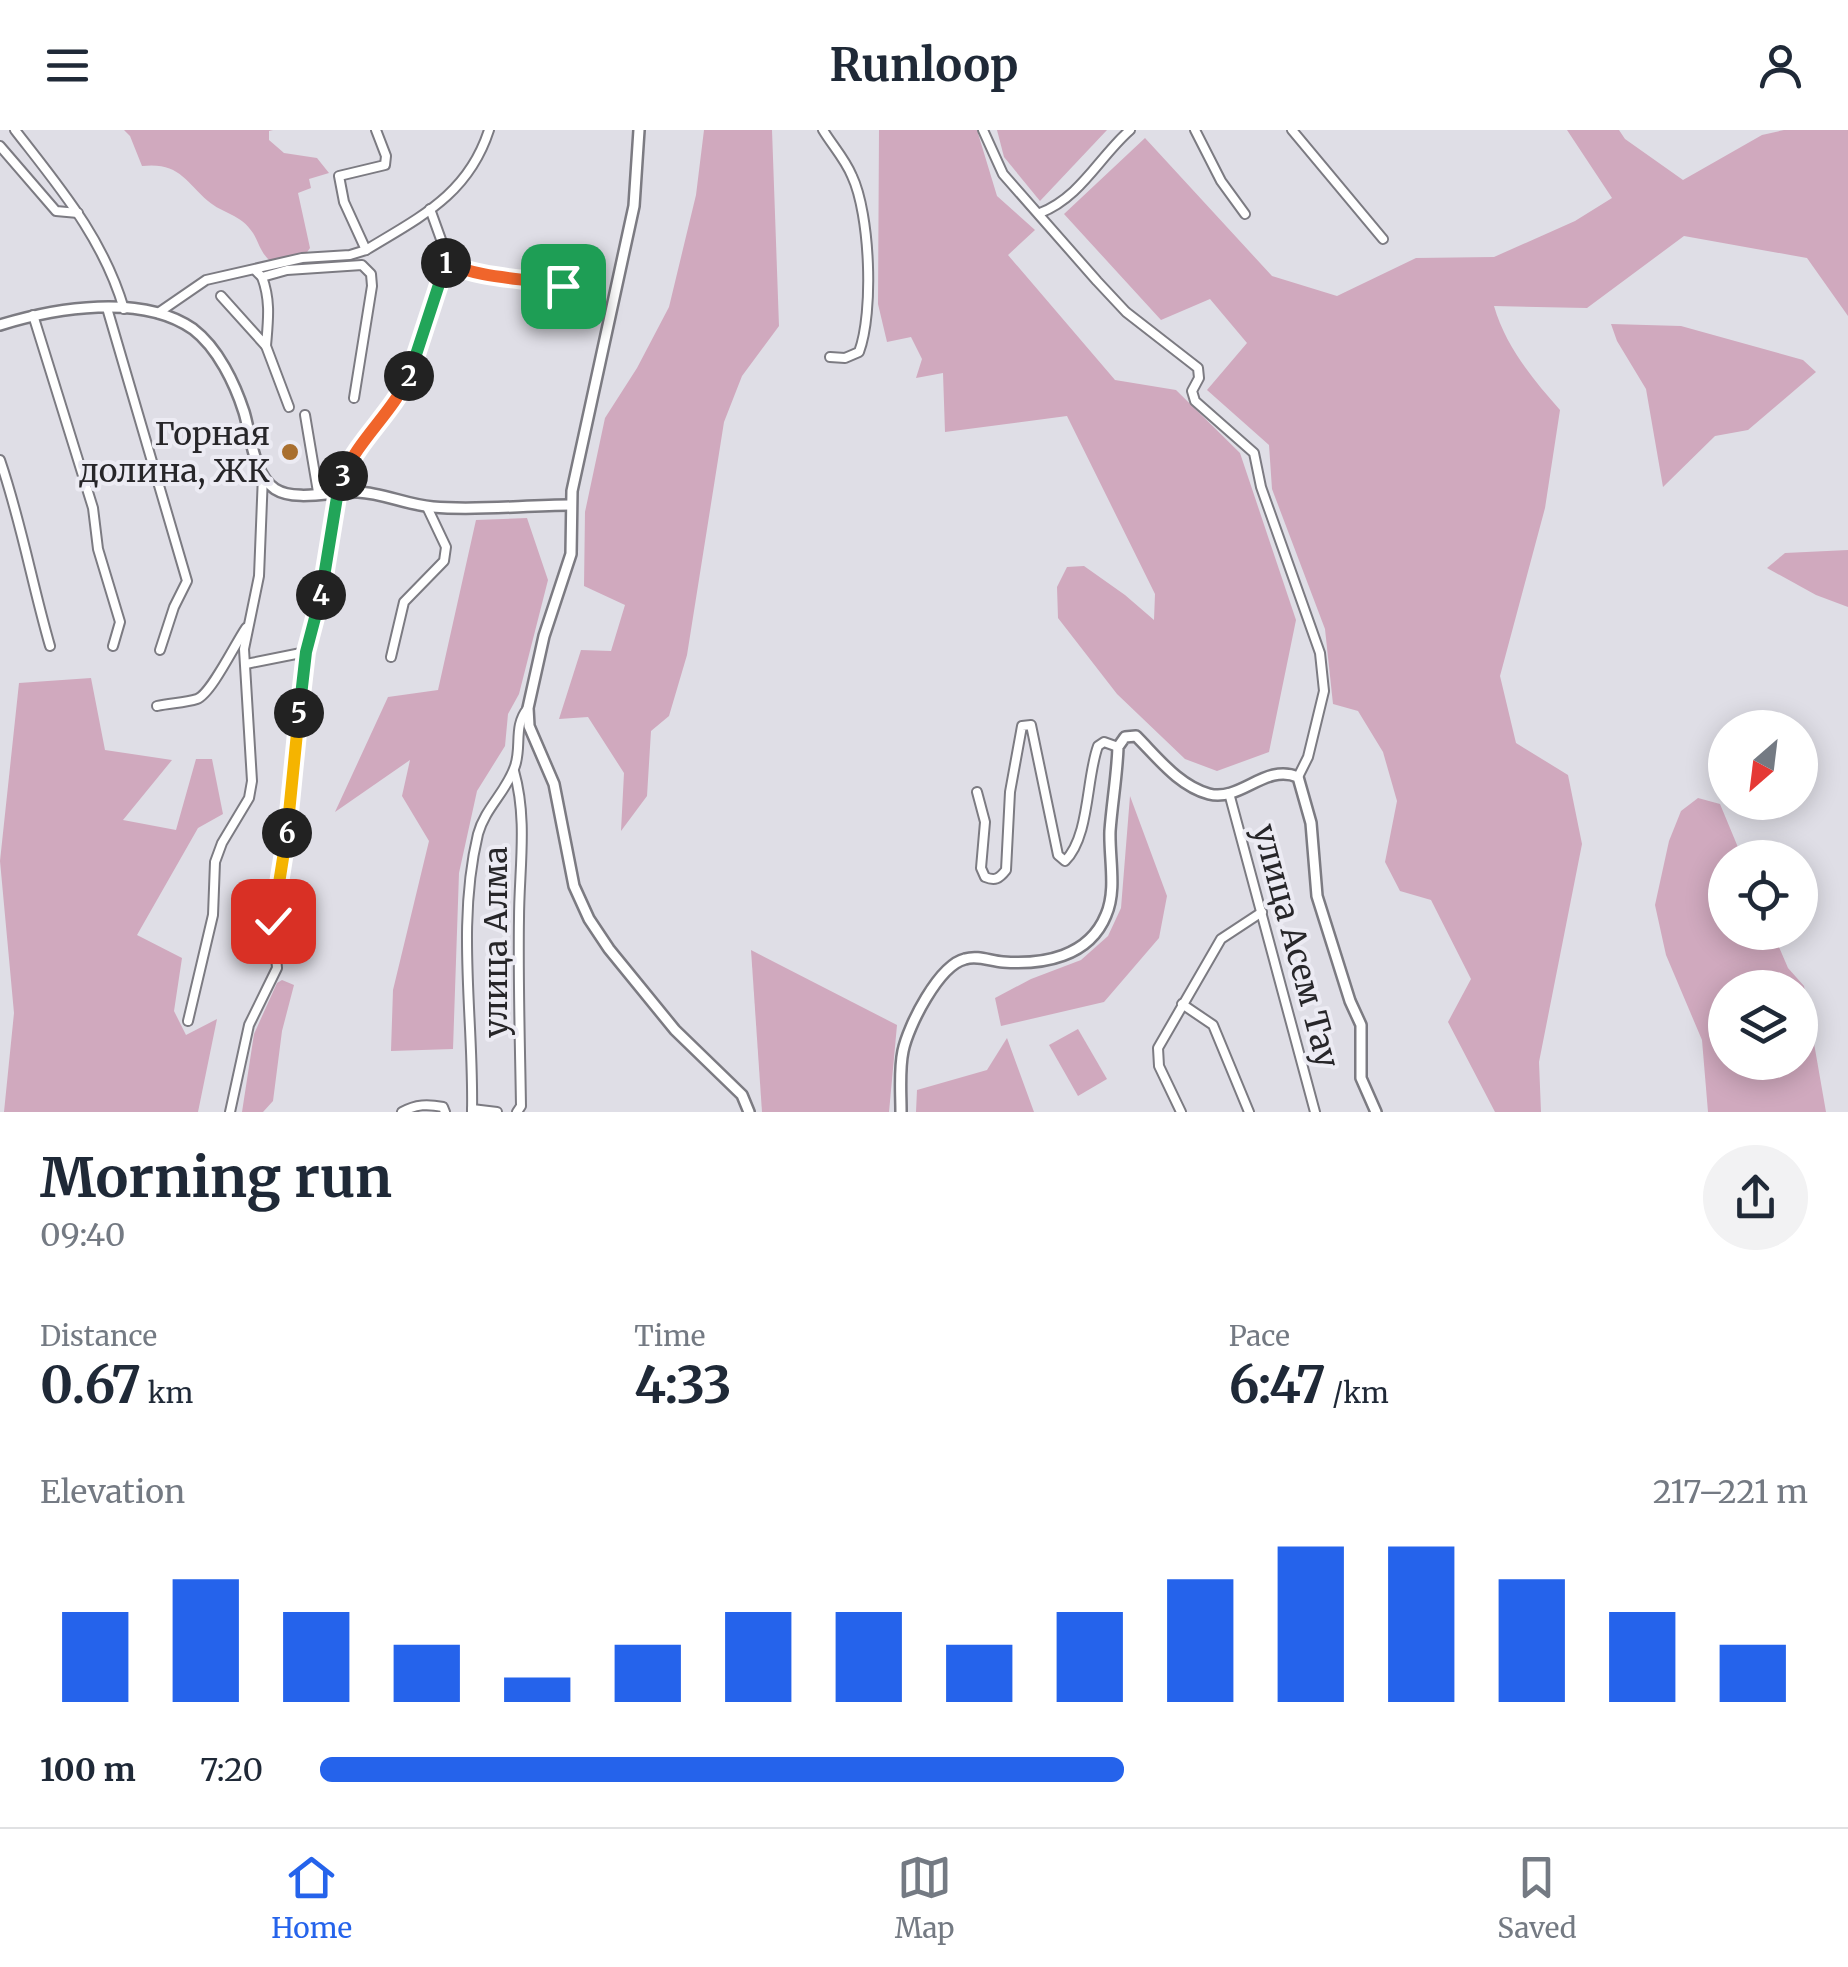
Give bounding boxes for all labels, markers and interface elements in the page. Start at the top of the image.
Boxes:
text: Runloop [830,37,1018,93]
icon: menu [40,38,95,93]
icon: person [1753,38,1808,93]
pin: 1 [421,238,471,288]
pin [521,244,606,329]
text: 1 [440,245,452,281]
icon: arrive [536,259,591,314]
pin: 2 [384,351,434,401]
text: 2 [401,358,417,394]
place label: Горная долина, ЖК [78,414,270,491]
marker: Горная долина, ЖК [279,441,301,463]
pin: 3 [318,451,368,501]
text: 3 [335,458,351,494]
pin: 4 [296,570,346,620]
text: 4 [312,577,330,613]
pin: 5 [274,688,324,738]
text: 5 [291,695,307,731]
north arrow [1708,710,1818,820]
map controls [1708,710,1818,1080]
pin: 6 [262,808,312,858]
text: 6 [278,815,296,851]
street label: улица Асем Тау [1244,820,1348,1073]
button: locate [1708,840,1818,950]
street label: улица Алма [476,846,516,1038]
pin [231,879,316,964]
icon: check [246,894,301,949]
button: layers [1708,970,1818,1080]
text: Morning run [40,1143,392,1212]
button: share [1703,1145,1808,1250]
text: 09:40 [40,1215,125,1255]
text: Distance [40,1318,157,1354]
text: Time [634,1318,705,1354]
text: Pace [1229,1318,1290,1354]
text: 0.67 [40,1354,141,1417]
text: 4:33 [634,1354,732,1417]
text: 6:47 [1229,1354,1326,1417]
text: km [141,1375,193,1411]
text: /km [1326,1375,1389,1411]
text: Elevation [40,1472,185,1512]
text: 217–221 m [1653,1472,1808,1512]
text: 100 m [40,1750,136,1790]
text: 7:20 [200,1750,263,1790]
tab: Home [271,1850,352,1946]
tab: Map [895,1850,955,1946]
tab: Saved [1497,1850,1577,1946]

